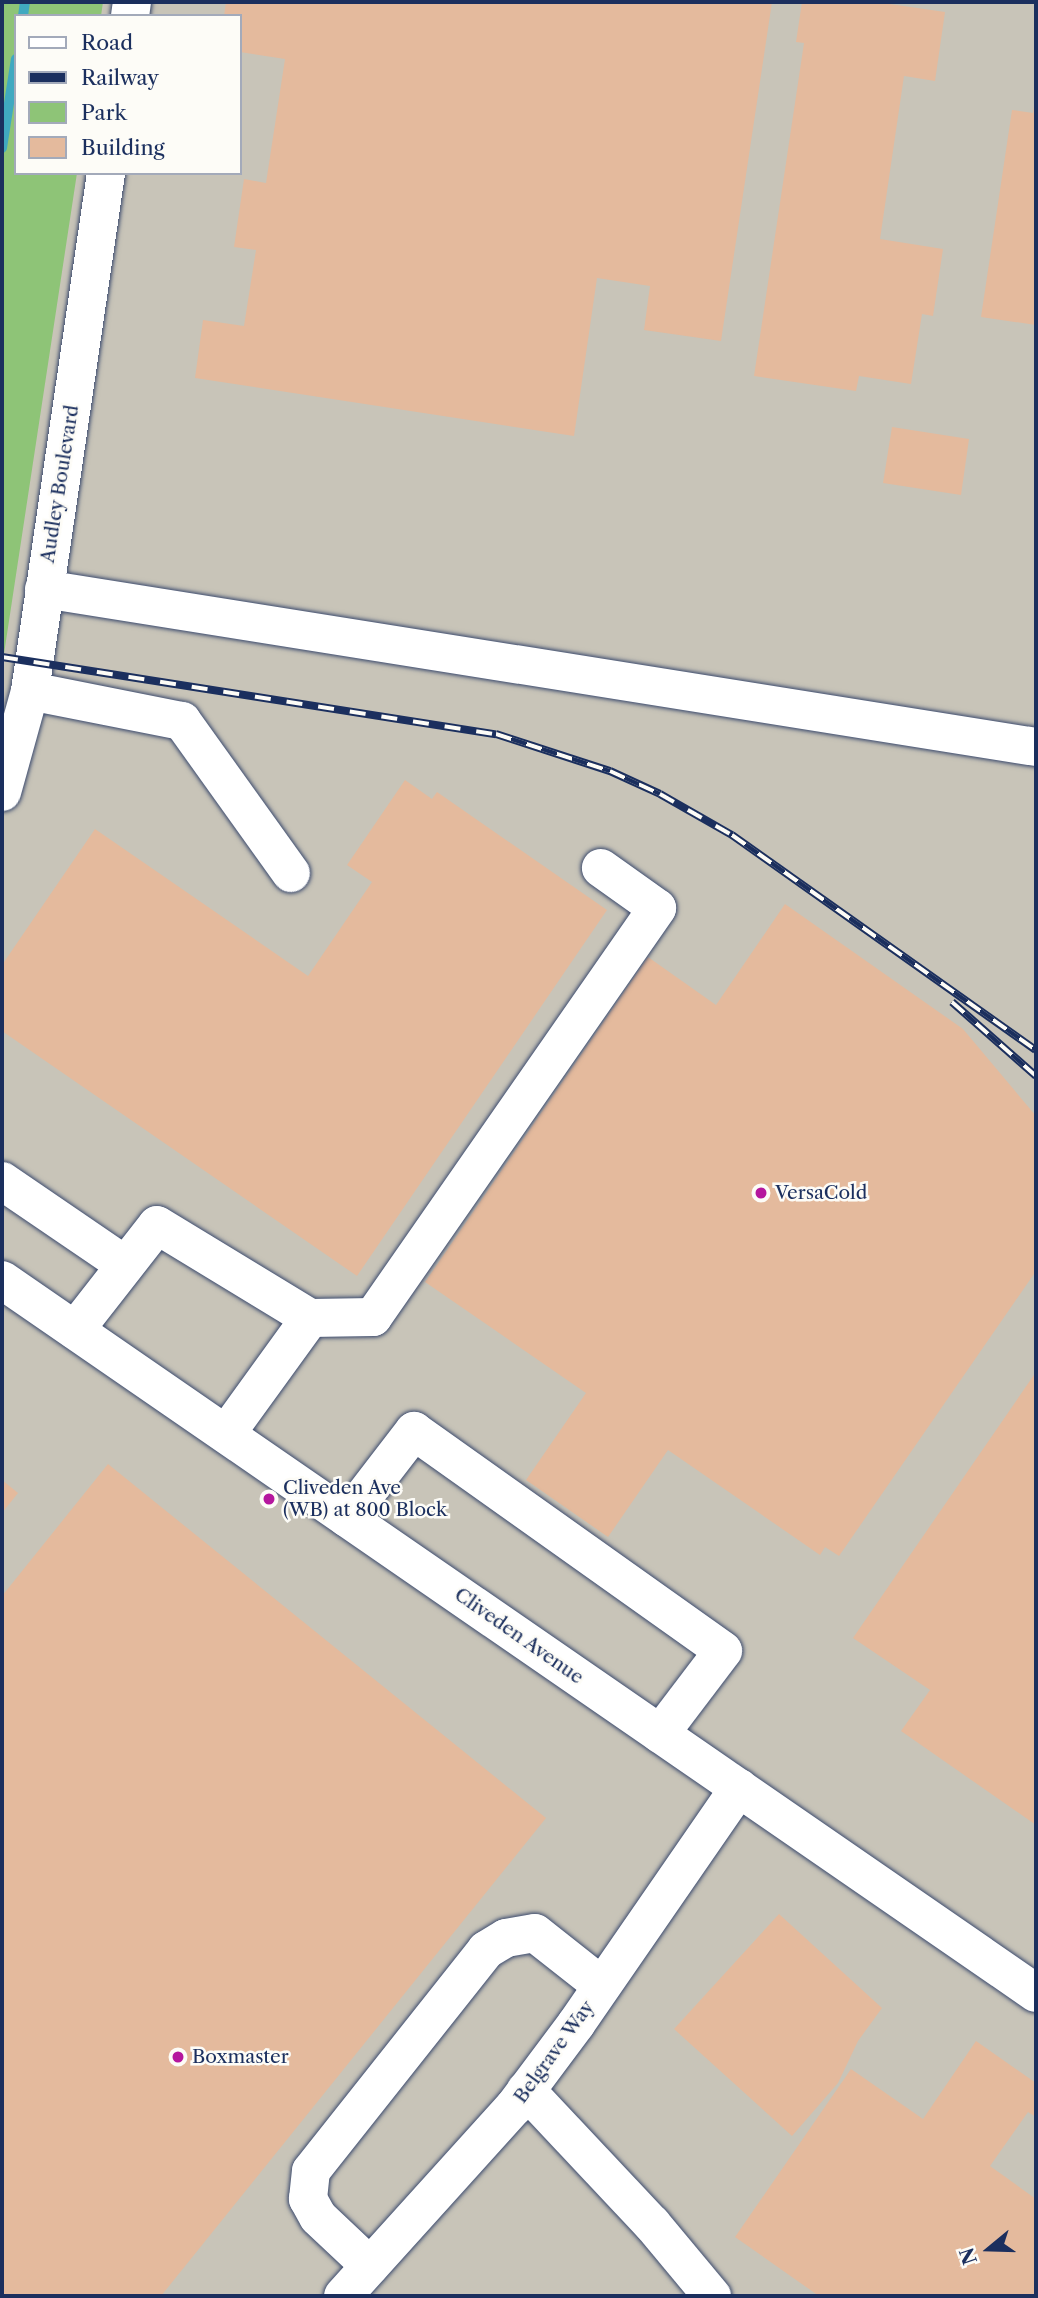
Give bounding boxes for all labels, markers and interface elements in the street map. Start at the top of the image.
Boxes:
legend [14,14,242,175]
text: Road [81,30,133,55]
text: Railway [81,65,159,90]
text: Park [81,100,127,125]
text: Building [81,135,165,160]
street label: Audley Boulevard [36,403,84,565]
place label: VersaCold [775,1182,867,1204]
marker: VersaCold [753,1185,769,1201]
place label: Cliveden Ave (WB) at 800 Block [283,1477,447,1521]
marker: Cliveden Ave (WB) at 800 Block [261,1491,277,1507]
street label: Cliveden Avenue [450,1583,588,1689]
street label: Belgrave Way [509,1996,599,2108]
place label: Boxmaster [192,2046,289,2068]
marker: Boxmaster [170,2049,186,2065]
north arrow [954,2214,1024,2284]
text: N [955,2244,982,2268]

